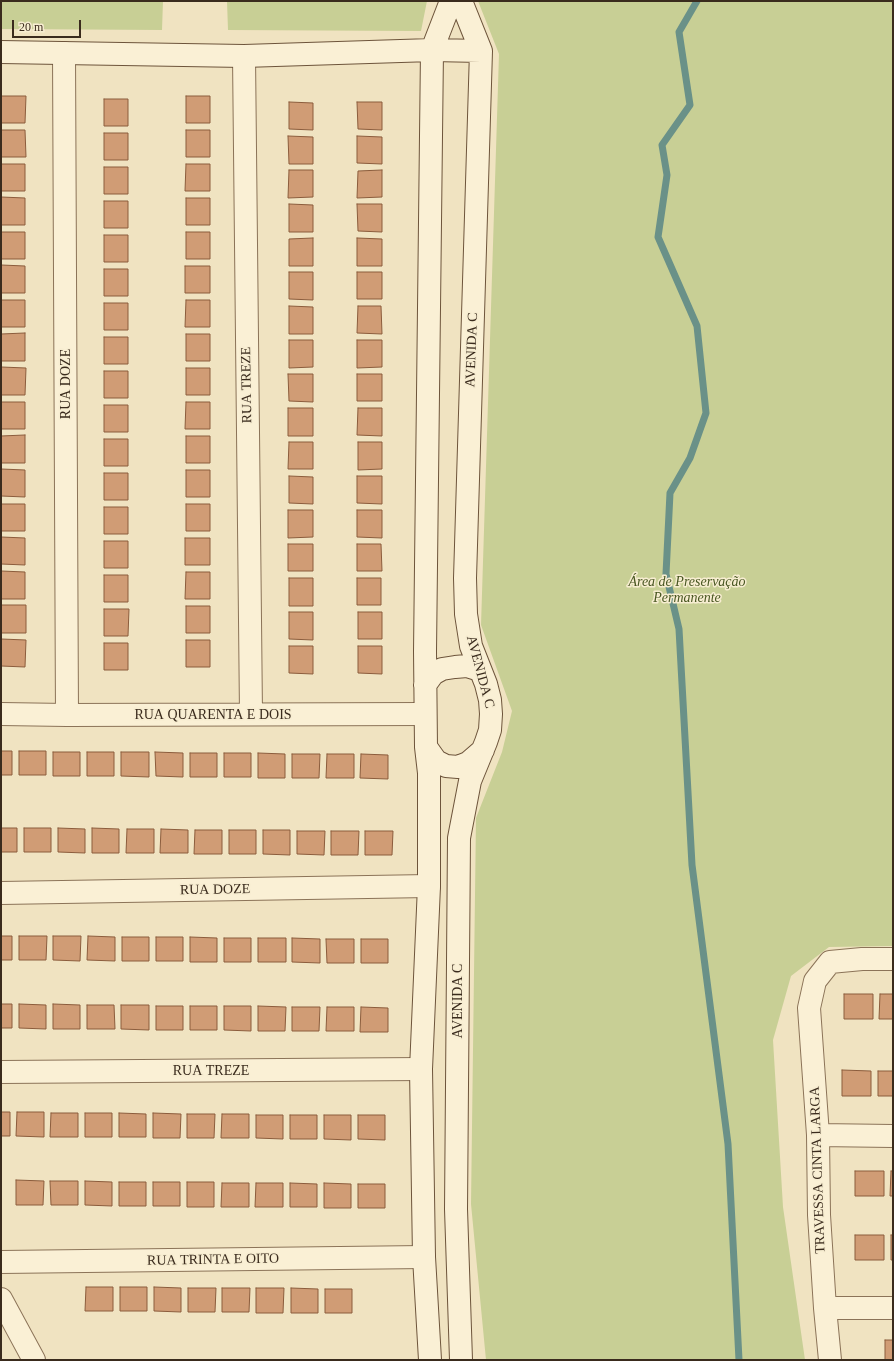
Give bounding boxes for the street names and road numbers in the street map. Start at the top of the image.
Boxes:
street label: AVENIDA C [462,312,482,388]
street label: RUA TREZE [238,347,256,423]
street label: RUA DOZE [58,349,74,419]
street label: AVENIDA C [462,634,498,710]
street label: RUA QUARENTA E DOIS [134,707,292,723]
street label: RUA DOZE [180,881,250,899]
street label: AVENIDA C [450,964,466,1038]
street label: RUA TREZE [173,1063,249,1079]
street label: TRAVESSA CINTA LARGA [807,1086,829,1254]
street label: RUA TRINTA E OITO [147,1250,279,1270]

